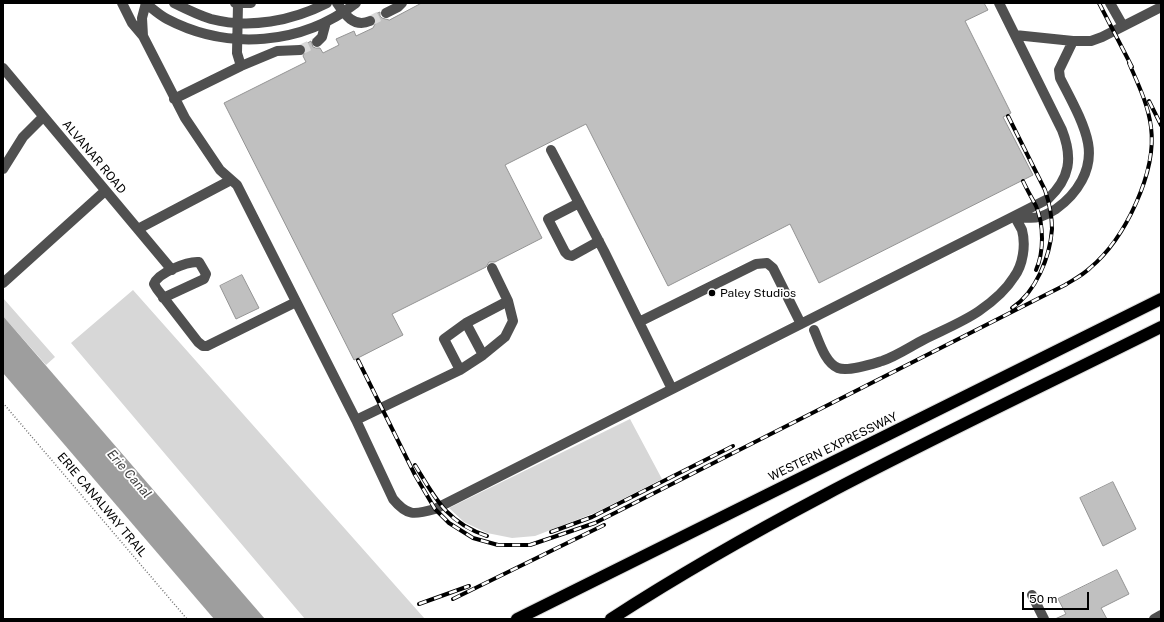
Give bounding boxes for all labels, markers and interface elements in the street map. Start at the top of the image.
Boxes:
street label: ALVANAR ROAD [59,117,129,197]
place label: Paley Studios [720,286,796,300]
marker: Paley Studios [707,288,717,298]
street label: WESTERN EXPRESSWAY [766,409,900,485]
water label: Erie Canal [104,446,154,502]
street label: ERIE CANALWAY TRAIL [54,450,150,560]
scale bar [1024,584,1091,610]
text: 50 m [1029,592,1057,606]

